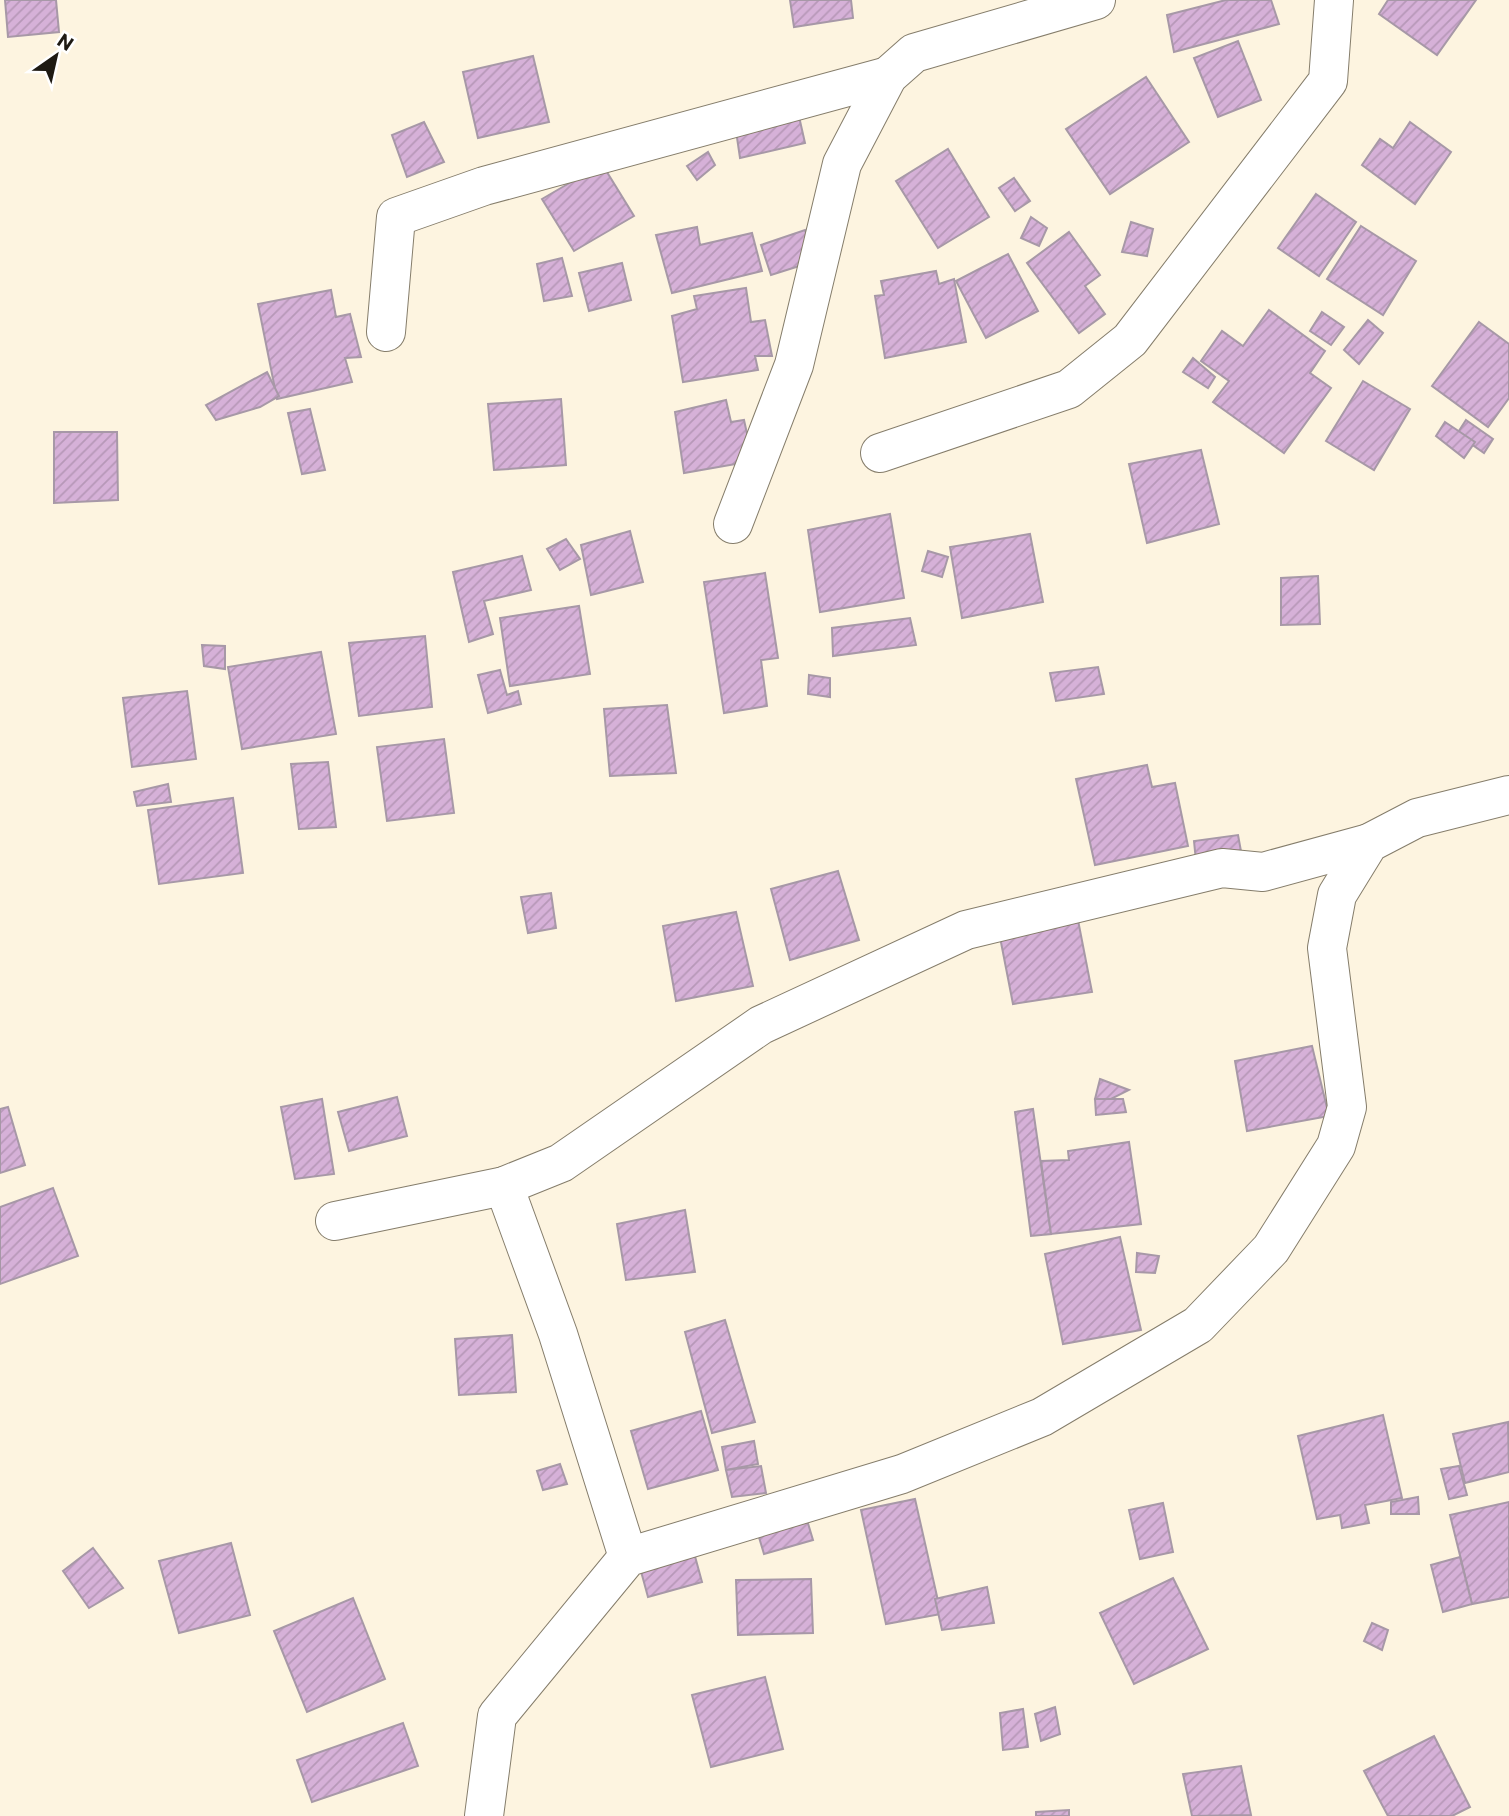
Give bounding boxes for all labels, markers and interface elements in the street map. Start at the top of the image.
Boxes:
north arrow [21,21,91,91]
text: N [53,28,78,55]

